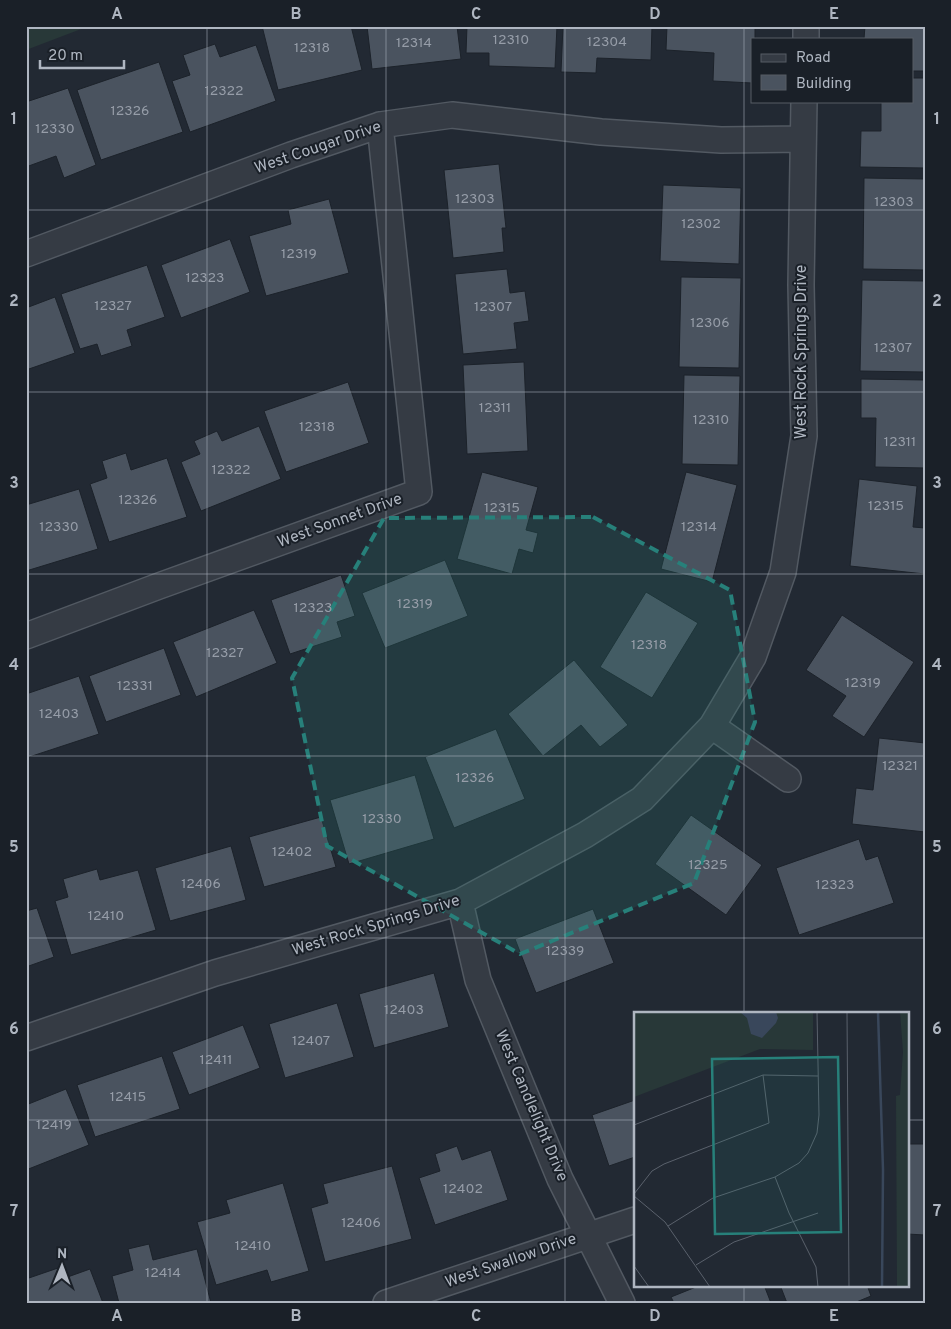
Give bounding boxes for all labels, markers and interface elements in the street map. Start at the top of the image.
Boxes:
text: A [111,5,123,25]
text: B [290,5,302,25]
text: C [471,5,481,25]
text: D [649,5,661,25]
text: E [829,5,839,25]
house number: 12310 [493,32,529,49]
house number: 12304 [587,34,627,51]
house number: 12314 [396,35,432,52]
scale bar [40,38,124,70]
legend [751,38,914,102]
house number: 12318 [294,40,330,57]
text: 20 m [48,47,83,66]
text: Road [796,49,831,68]
text: Building [796,75,851,94]
house number: 12322 [204,83,244,100]
house number: 12326 [111,103,149,120]
text: 1 [11,110,17,130]
text: 1 [934,110,940,130]
street label: West Cougar Drive [252,117,384,179]
house number: 12330 [35,121,75,138]
house number: 12303 [455,191,495,208]
house number: 12303 [874,194,914,211]
house number: 12302 [681,216,721,233]
house number: 12319 [281,246,317,263]
street label: West Rock Springs Drive [792,265,812,439]
house number: 12323 [186,270,224,287]
text: 2 [9,292,19,312]
text: 2 [932,292,942,312]
house number: 12327 [94,298,132,315]
house number: 12307 [474,299,512,316]
house number: 12306 [690,315,730,332]
house number: 12307 [874,340,912,357]
house number: 12311 [479,400,511,417]
house number: 12310 [693,412,729,429]
house number: 12318 [299,419,335,436]
house number: 12311 [884,434,916,451]
house number: 12322 [211,462,251,479]
text: 3 [9,474,19,494]
text: 3 [932,474,942,494]
street label: West Sonnet Drive [275,489,405,553]
house number: 12326 [119,492,157,509]
house number: 12315 [868,498,904,515]
house number: 12315 [484,500,520,517]
house number: 12330 [39,519,79,536]
house number: 12314 [681,519,717,536]
house number: 12319 [397,596,433,613]
house number: 12323 [294,600,332,617]
house number: 12318 [631,637,667,654]
house number: 12327 [206,645,244,662]
text: 4 [9,656,19,676]
text: 4 [932,656,942,676]
house number: 12319 [845,675,881,692]
house number: 12331 [117,678,153,695]
house number: 12403 [39,706,79,723]
house number: 12321 [882,758,918,775]
house number: 12326 [456,770,494,787]
house number: 12330 [362,811,402,828]
text: 5 [9,838,19,858]
text: 5 [932,838,942,858]
house number: 12402 [272,844,312,861]
house number: 12325 [688,857,728,874]
house number: 12406 [181,876,221,893]
house number: 12323 [816,877,854,894]
street label: West Rock Springs Drive [290,891,462,961]
house number: 12410 [88,908,124,925]
house number: 12339 [546,943,584,960]
house number: 12403 [384,1002,424,1019]
inset map [634,1012,908,1286]
text: 6 [9,1020,19,1040]
text: 6 [932,1020,942,1040]
street label: West Candlelight Drive [490,1027,572,1185]
house number: 12407 [292,1033,330,1050]
house number: 12411 [200,1052,232,1069]
house number: 12415 [110,1089,146,1106]
house number: 12419 [36,1117,72,1134]
house number: 12402 [443,1181,483,1198]
text: 7 [10,1202,18,1222]
text: 7 [933,1202,941,1222]
house number: 12406 [341,1215,381,1232]
street label: West Swallow Drive [443,1229,579,1293]
house number: 12410 [235,1238,271,1255]
north arrow [38,1242,88,1292]
text: N [57,1246,67,1263]
house number: 12414 [145,1265,181,1282]
text: A [111,1307,123,1327]
text: B [290,1307,302,1327]
text: C [471,1307,481,1327]
text: D [649,1307,661,1327]
text: E [829,1307,839,1327]

